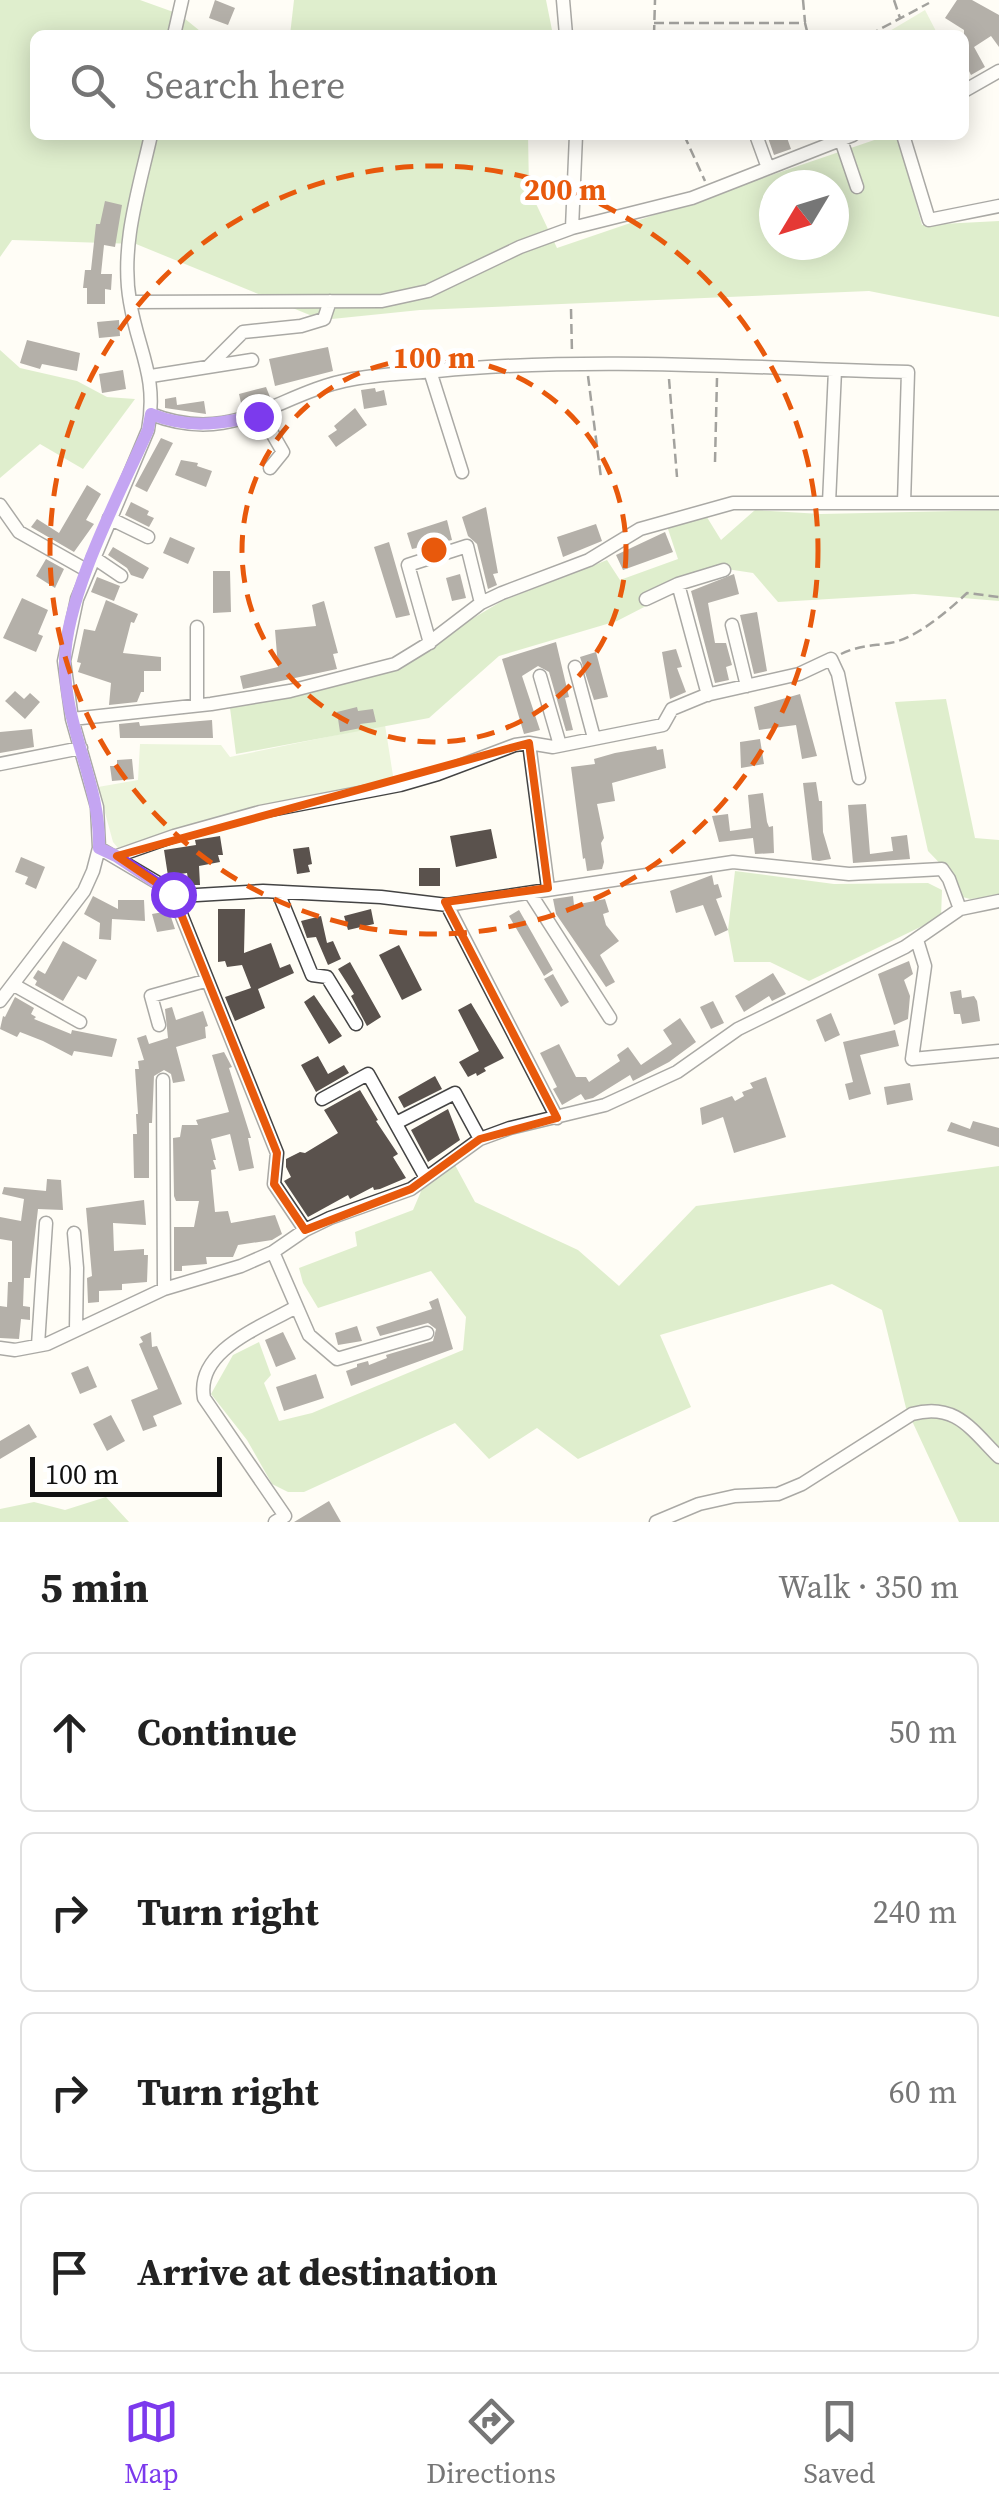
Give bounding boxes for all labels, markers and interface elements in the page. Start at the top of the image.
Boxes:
search box [30,30,969,140]
icon: search [65,58,120,113]
text: Search here [145,59,345,111]
text: 200 m [524,169,606,210]
north arrow [759,170,849,260]
text: 100 m [393,337,475,378]
route end [236,394,282,440]
centre of rings [416,532,452,568]
route start [151,872,197,918]
scale bar [30,1452,222,1496]
text: 100 m [45,1455,119,1493]
text: 5 min [40,1558,149,1616]
text: Walk · 350 m [778,1565,959,1609]
icon: ahead [42,1705,97,1760]
text: Continue [137,1706,297,1758]
text: 50 m [889,1710,957,1754]
icon: right [42,1885,97,1940]
text: Turn right [137,1886,319,1938]
text: 240 m [873,1890,957,1934]
icon: right [42,2065,97,2120]
text: Turn right [137,2066,319,2118]
text: 60 m [889,2070,957,2114]
icon: arrive [42,2245,97,2300]
text: Arrive at destination [137,2246,498,2298]
tab: Map [124,2394,179,2492]
tab: Directions [426,2394,556,2492]
tab: Saved [803,2394,875,2492]

